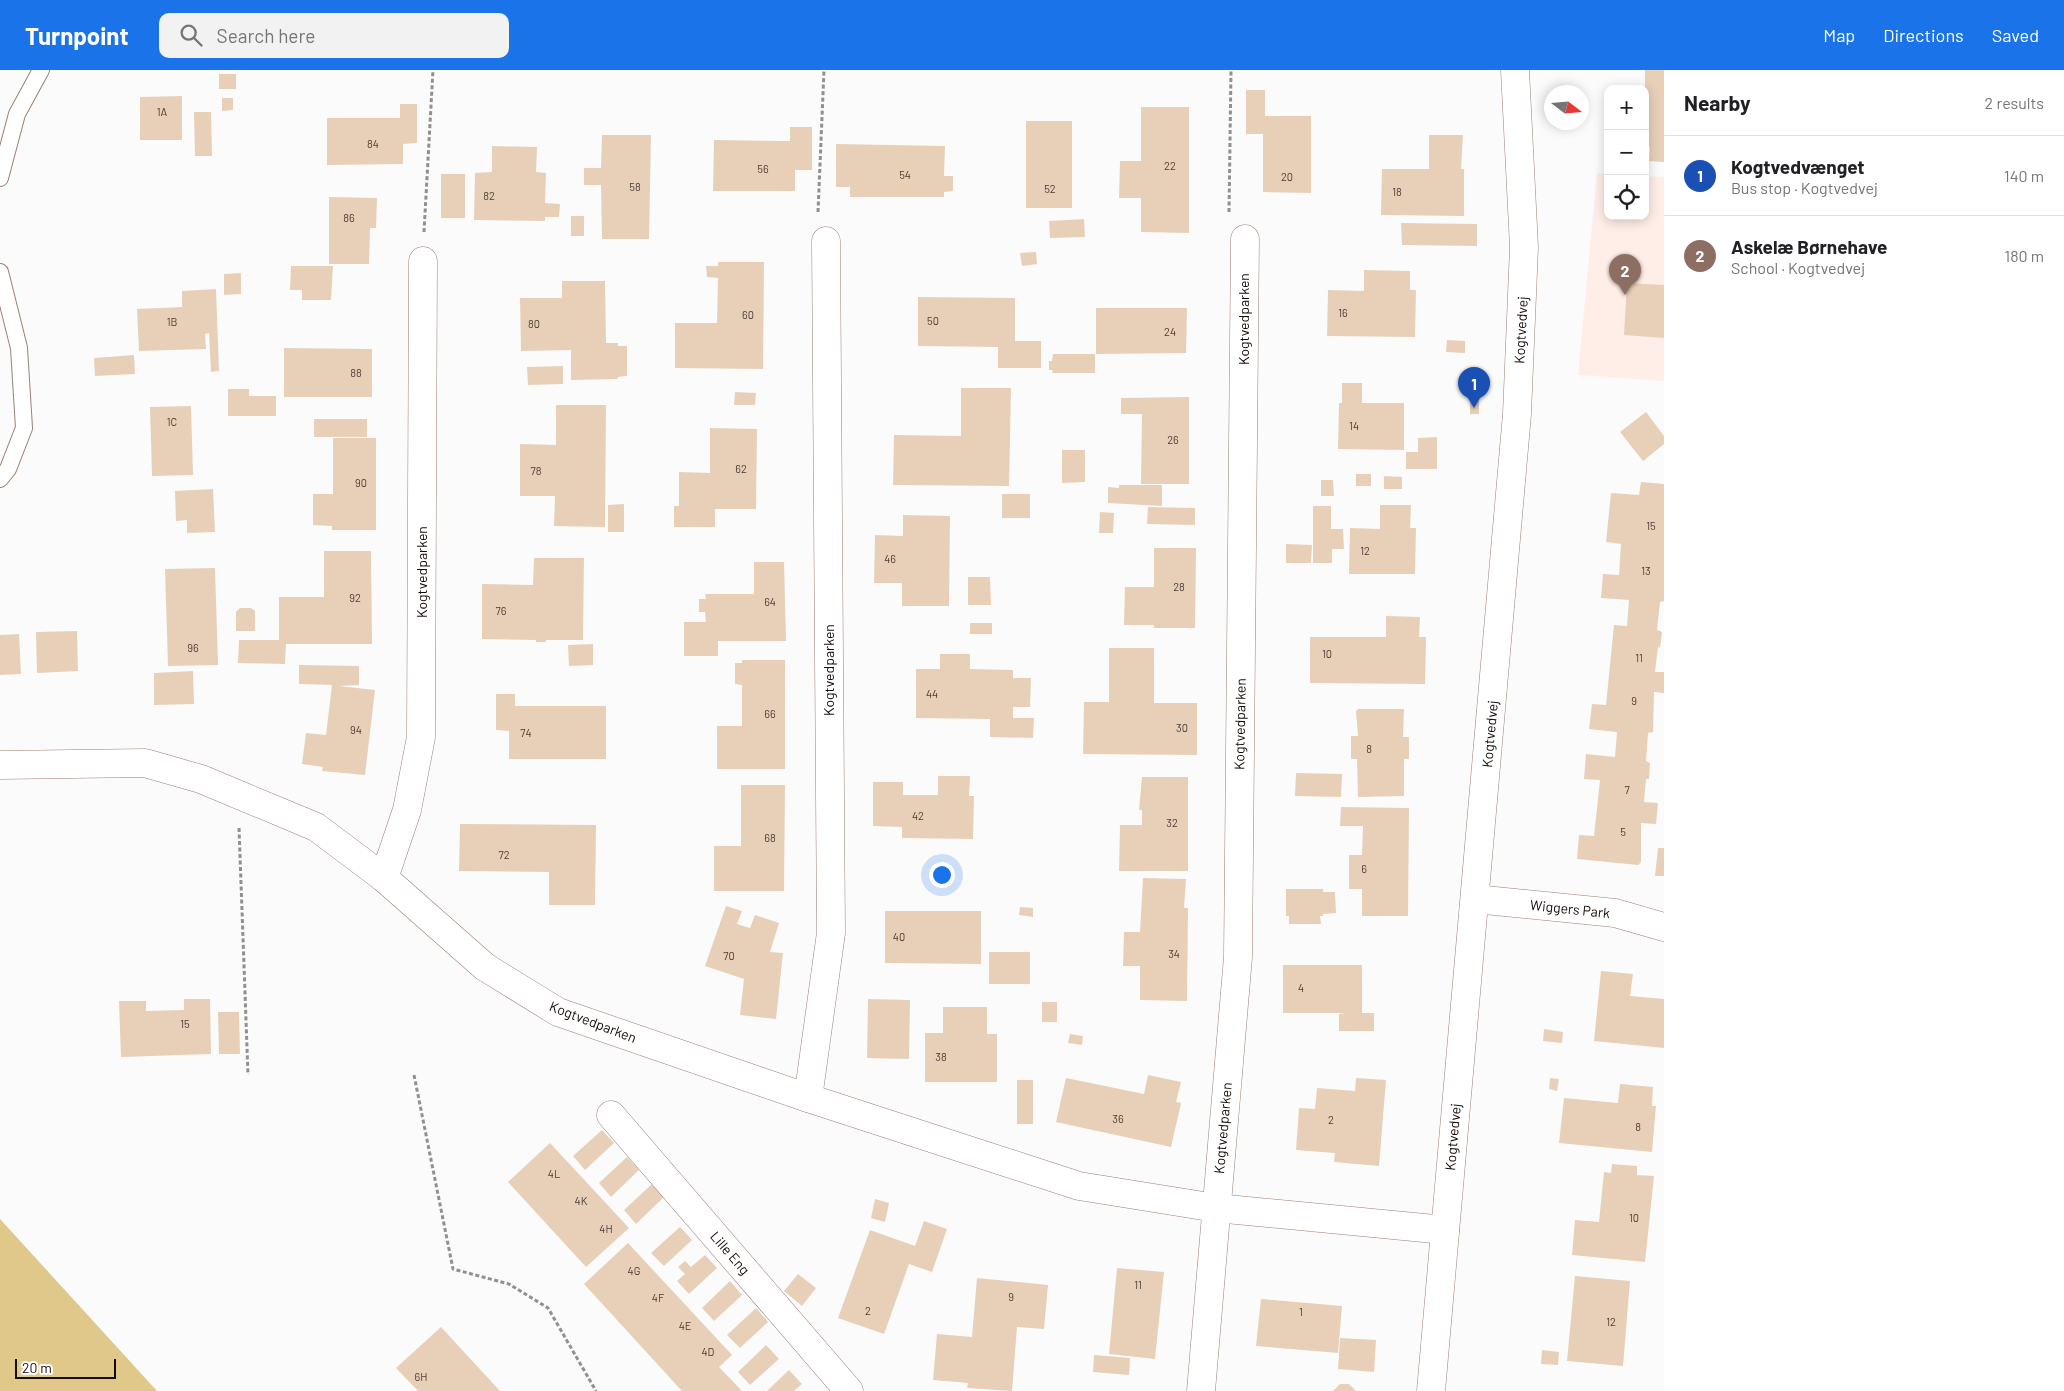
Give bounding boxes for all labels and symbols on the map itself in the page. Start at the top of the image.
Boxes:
north arrow [1544,85,1589,130]
house number: 1A [157,105,168,118]
house number: 84 [367,137,379,150]
house number: 22 [1164,159,1176,172]
house number: 56 [757,162,769,175]
house number: 54 [899,168,911,181]
house number: 20 [1281,170,1293,183]
house number: 58 [629,180,641,193]
house number: 52 [1044,182,1056,195]
house number: 18 [1392,185,1402,198]
house number: 82 [483,189,495,202]
house number: 86 [343,211,355,224]
pin: 2 [1609,254,1641,295]
street label: Kogtvedparken [1235,273,1252,365]
street label: Kogtvedvej [1510,296,1531,364]
house number: 16 [1338,306,1348,319]
house number: 60 [742,308,754,321]
house number: 50 [927,314,939,327]
house number: 1B [167,315,177,328]
house number: 80 [528,317,540,330]
house number: 24 [1164,325,1176,338]
house number: 88 [350,366,362,379]
pin: 1 [1458,367,1490,408]
house number: 1C [167,415,177,428]
house number: 14 [1349,419,1359,432]
house number: 26 [1167,433,1179,446]
house number: 62 [735,462,747,475]
house number: 78 [531,464,542,477]
house number: 90 [355,476,367,489]
house number: 15 [1646,519,1656,532]
street label: Kogtvedparken [413,526,430,618]
house number: 12 [1360,544,1370,557]
house number: 46 [884,552,896,565]
house number: 13 [1641,564,1651,577]
house number: 28 [1173,580,1185,593]
house number: 92 [349,591,361,604]
house number: 64 [764,595,776,608]
house number: 76 [496,604,507,617]
street label: Kogtvedparken [820,624,837,716]
house number: 96 [187,641,199,654]
house number: 10 [1322,647,1332,660]
house number: 11 [1635,651,1643,664]
street label: Kogtvedparken [1230,678,1249,770]
house number: 44 [926,687,938,700]
house number: 9 [1631,694,1637,707]
street label: Kogtvedvej [1478,700,1501,768]
house number: 66 [764,707,776,720]
house number: 30 [1176,721,1188,734]
house number: 94 [350,723,362,736]
house number: 74 [520,726,532,739]
house number: 8 [1366,742,1372,755]
house number: 7 [1624,783,1630,796]
house number: 42 [912,809,924,822]
house number: 32 [1166,816,1178,829]
house number: 5 [1620,825,1626,838]
house number: 68 [764,831,776,844]
house number: 72 [498,848,510,861]
your location [929,862,955,888]
house number: 6 [1361,862,1367,875]
street label: Wiggers Park [1529,896,1611,921]
house number: 40 [893,930,905,943]
house number: 34 [1168,947,1180,960]
house number: 70 [723,949,735,962]
house number: 4 [1298,981,1304,994]
street label: Kogtvedparken [547,997,639,1046]
house number: 15 [180,1017,190,1030]
house number: 38 [935,1050,947,1063]
street label: Kogtvedparken [1210,1081,1235,1174]
street label: Kogtvedvej [1441,1103,1464,1171]
house number: 36 [1112,1112,1124,1125]
house number: 2 [1328,1113,1334,1126]
house number: 8 [1635,1120,1641,1133]
house number: 4L [548,1167,560,1180]
house number: 4K [575,1194,588,1207]
house number: 10 [1629,1211,1639,1224]
house number: 4H [599,1222,613,1235]
street label: Lille Eng [707,1228,754,1278]
house number: 4G [628,1264,640,1277]
house number: 11 [1134,1278,1142,1291]
house number: 9 [1008,1290,1014,1303]
house number: 4F [652,1291,664,1304]
house number: 2 [865,1304,871,1317]
house number: 1 [1299,1305,1303,1318]
house number: 12 [1606,1315,1616,1328]
house number: 4E [679,1319,692,1332]
house number: 4D [702,1345,715,1358]
scale bar [15,1356,116,1379]
house number: 6H [415,1370,427,1383]

